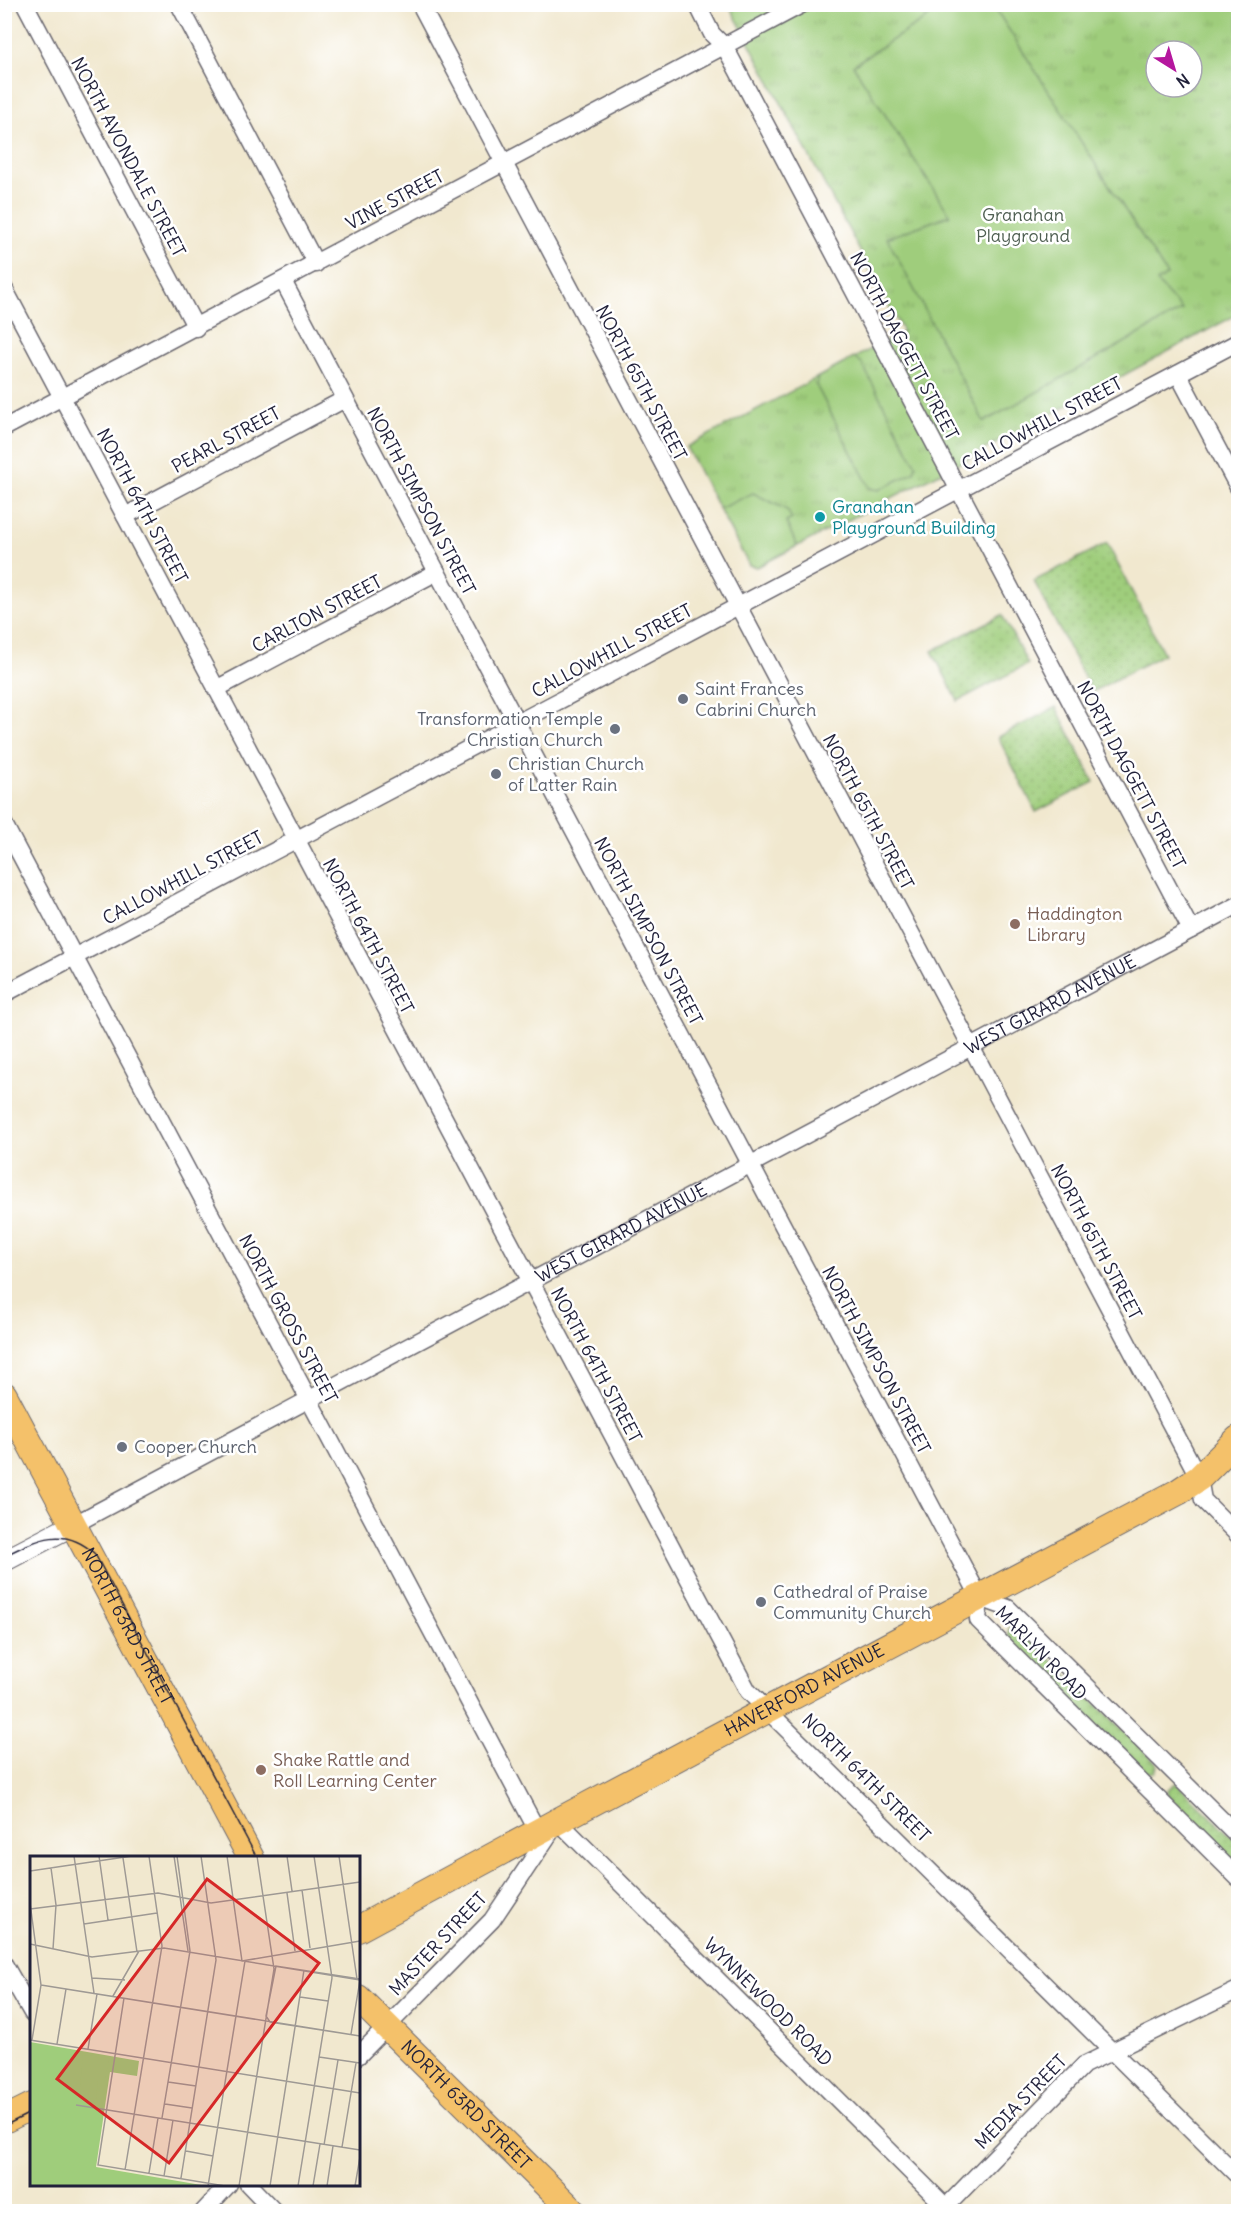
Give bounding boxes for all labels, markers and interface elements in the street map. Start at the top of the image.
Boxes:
north arrow [1144,39,1204,99]
street label: NORTH AVONDALE STREET [66,53,191,261]
text: N [1173,70,1193,92]
street label: VINE STREET [342,164,448,235]
park label: Granahan Playground [976,203,1070,247]
street label: NORTH DAGGETT STREET [845,248,964,444]
street label: NORTH 65TH STREET [591,301,692,464]
street label: CALLOWHILL STREET [958,372,1126,476]
street label: PEARL STREET [167,401,284,478]
street label: NORTH SIMPSON STREET [362,403,481,599]
street label: NORTH 64TH STREET [92,424,193,587]
place label: Granahan Playground Building [832,495,996,539]
marker: Granahan Playground Building [813,510,827,524]
street label: CARLTON STREET [248,570,386,657]
street label: CALLOWHILL STREET [528,599,696,703]
place label: Saint Frances Cabrini Church [695,677,816,721]
street label: NORTH DAGGETT STREET [1072,677,1191,873]
marker: Saint Frances Cabrini Church [676,692,690,706]
place label: Transformation Temple Christian Church [417,707,603,751]
marker: Transformation Temple Christian Church [608,722,622,736]
street label: NORTH 65TH STREET [818,730,919,893]
place label: Christian Church of Latter Rain [508,752,644,796]
marker: Christian Church of Latter Rain [489,767,503,781]
street label: CALLOWHILL STREET [99,826,267,930]
street label: NORTH SIMPSON STREET [589,833,708,1029]
street label: NORTH 64TH STREET [318,854,419,1017]
place label: Haddington Library [1027,902,1122,946]
marker: Haddington Library [1008,917,1022,931]
street label: WEST GIRARD AVENUE [960,949,1140,1060]
street label: NORTH 65TH STREET [1046,1160,1147,1323]
street label: WEST GIRARD AVENUE [531,1178,711,1288]
street label: NORTH GROSS STREET [234,1230,343,1407]
street label: NORTH SIMPSON STREET [817,1262,936,1458]
street label: NORTH 64TH STREET [546,1283,647,1446]
place label: Cooper Church [134,1435,257,1458]
marker: Cooper Church [115,1440,129,1454]
street label: NORTH 63RD STREET [77,1543,179,1708]
place label: Cathedral of Praise Community Church [773,1580,931,1624]
marker: Cathedral of Praise Community Church [754,1595,768,1609]
street label: MARLYN ROAD [991,1601,1092,1705]
street label: HAVERFORD AVENUE [720,1638,888,1742]
street label: NORTH 64TH STREET [797,1709,935,1847]
place label: Shake Rattle and Roll Learning Center [273,1748,437,1792]
marker: Shake Rattle and Roll Learning Center [254,1763,268,1777]
inset map [30,1856,360,2186]
street label: MASTER STREET [384,1887,491,2000]
street label: WYNNEWOOD ROAD [699,1932,838,2071]
street label: NORTH 63RD STREET [396,2035,536,2174]
street label: MEDIA STREET [970,2050,1072,2154]

